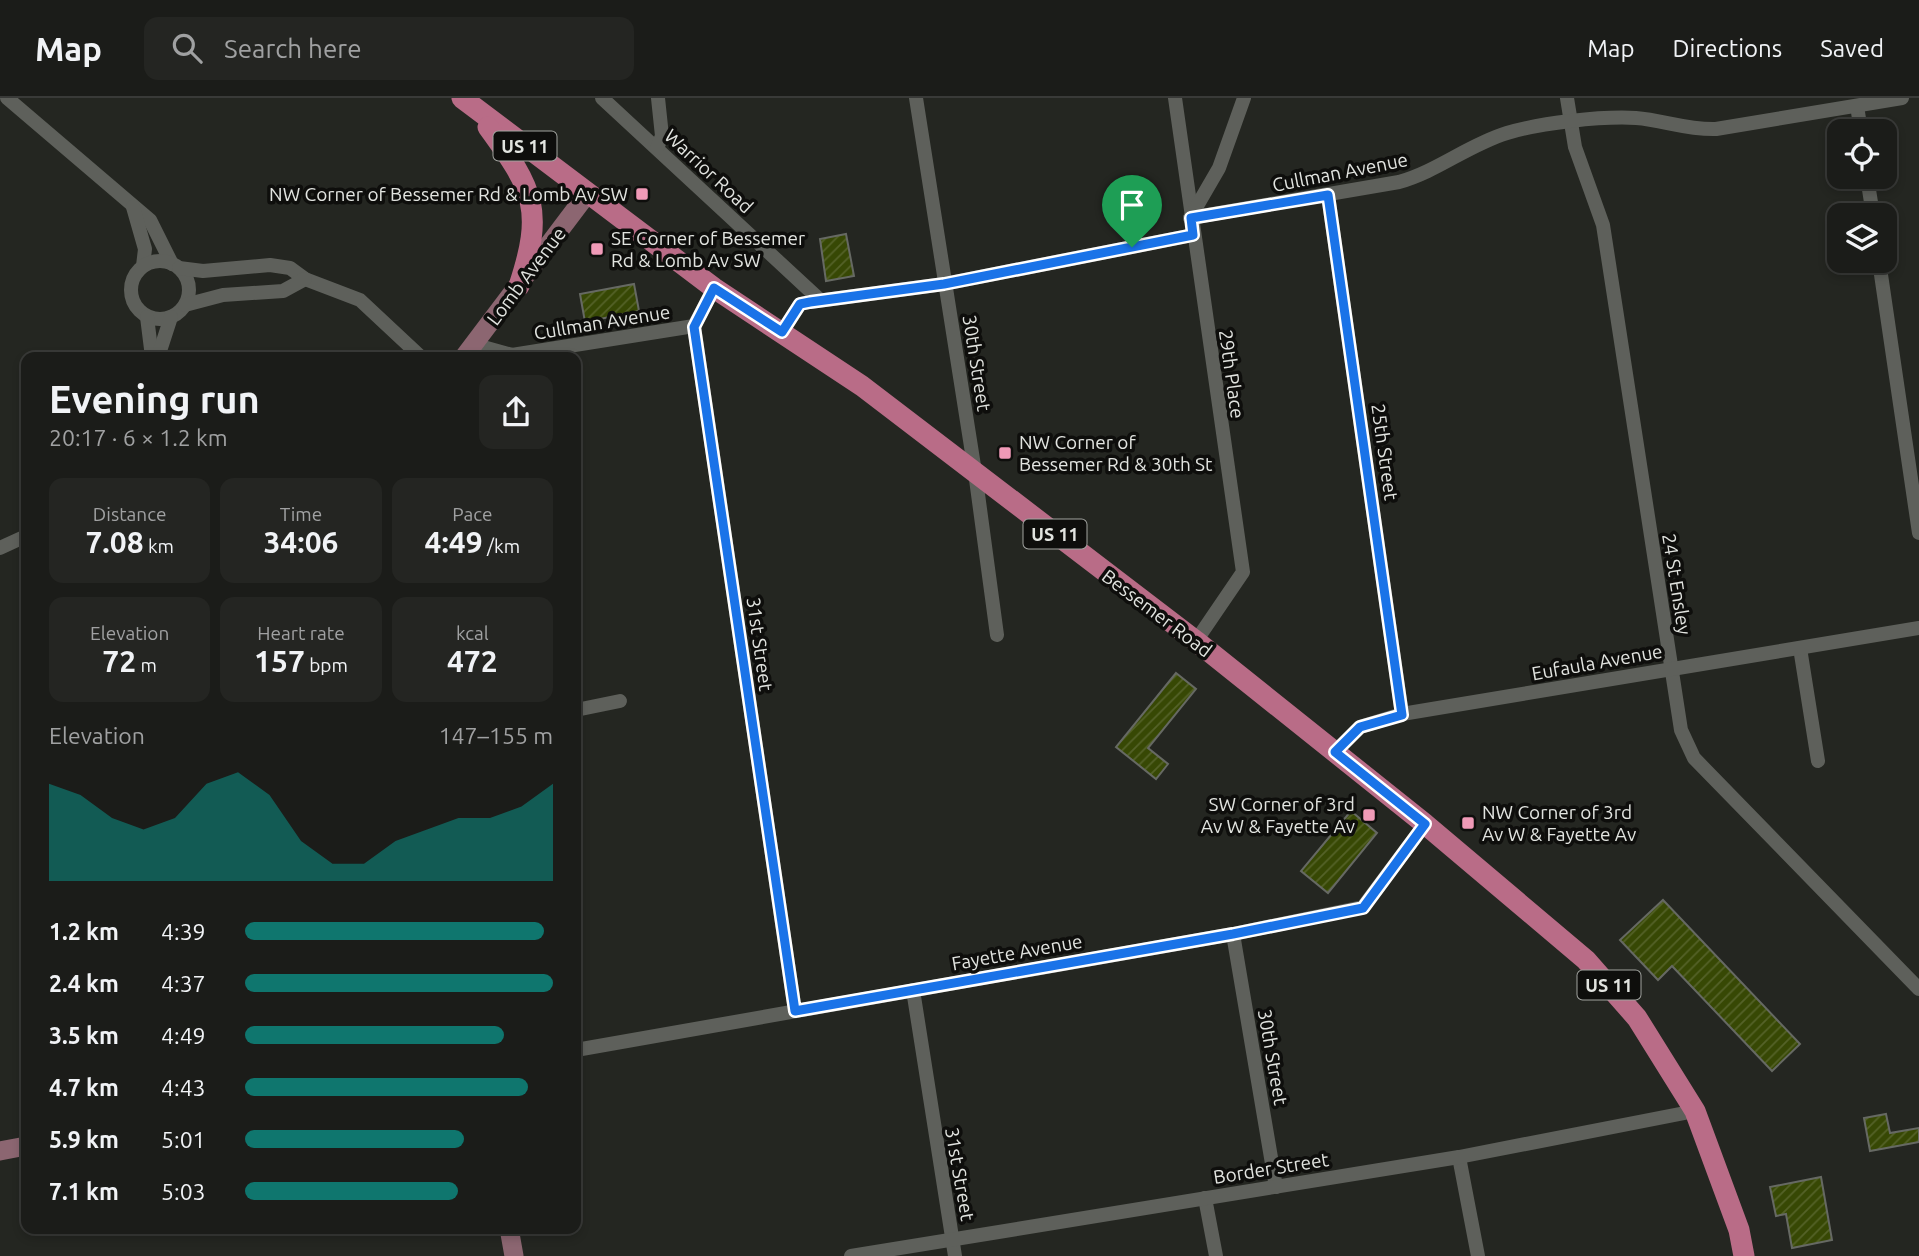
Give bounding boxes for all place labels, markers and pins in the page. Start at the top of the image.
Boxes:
pin [1102,175,1162,247]
place label: NW Corner of Bessemer Rd & Lomb Av SW [269,183,628,205]
marker: NW Corner of Bessemer Rd & Lomb Av SW [634,186,650,202]
place label: SE Corner of Bessemer Rd & Lomb Av SW [611,227,805,271]
marker: SE Corner of Bessemer Rd & Lomb Av SW [589,241,605,257]
place label: NW Corner of Bessemer Rd & 30th St [1019,431,1213,475]
marker: NW Corner of Bessemer Rd & 30th St [997,445,1013,461]
place label: SW Corner of 3rd Av W & Fayette Av [1201,793,1355,837]
place label: NW Corner of 3rd Av W & Fayette Av [1482,801,1636,845]
marker: SW Corner of 3rd Av W & Fayette Av [1361,807,1377,823]
marker: NW Corner of 3rd Av W & Fayette Av [1460,815,1476,831]

